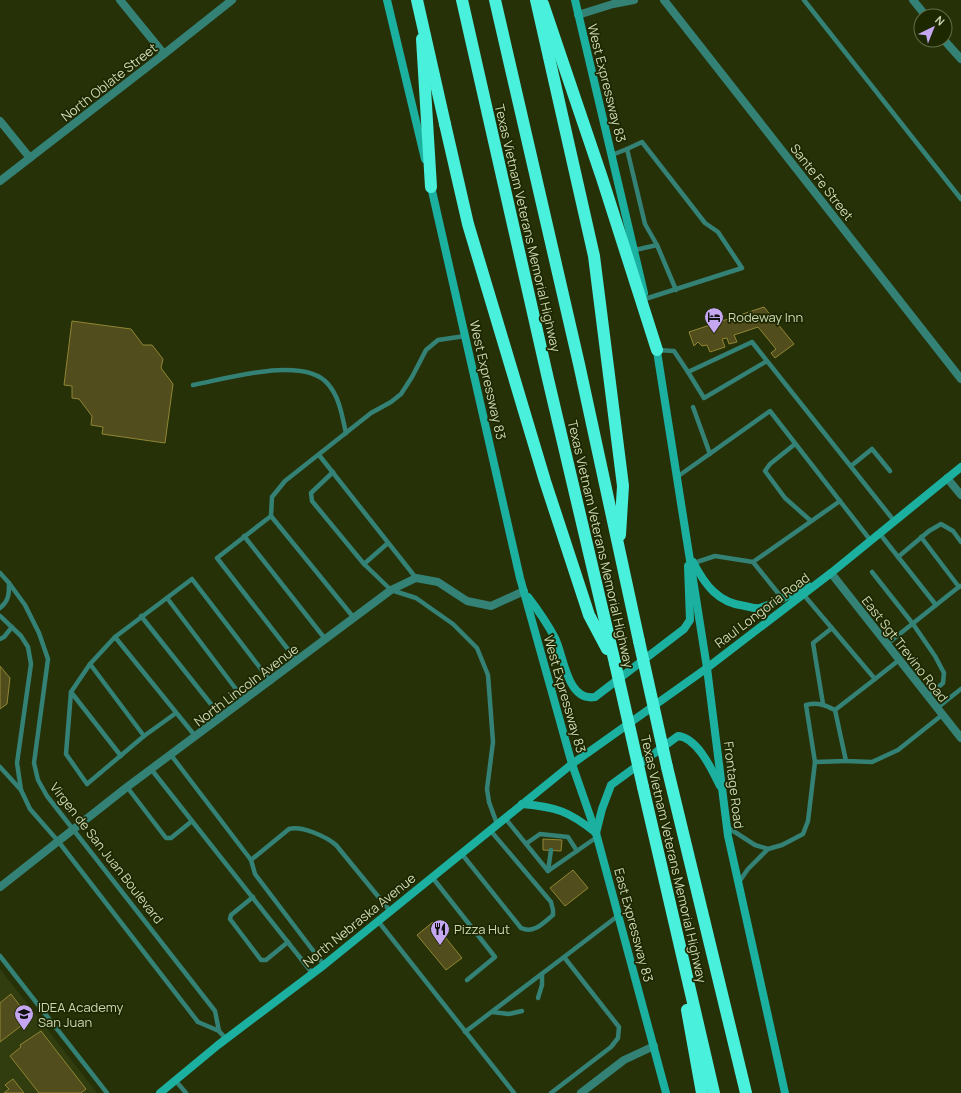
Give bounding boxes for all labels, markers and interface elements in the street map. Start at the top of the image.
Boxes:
north arrow [913,8,953,48]
text: N [932,12,948,29]
street label: West Expressway 83 [584,22,630,144]
street label: North Oblate Street [57,39,161,125]
street label: Texas Vietnam Veterans Memorial Highway [491,102,565,354]
street label: Sante Fe Street [786,140,858,224]
hotel icon: Rodeway Inn [703,306,725,334]
place label: Rodeway Inn [728,308,803,326]
street label: West Expressway 83 [466,319,510,441]
street label: Texas Vietnam Veterans Memorial Highway [564,418,638,670]
street label: Raul Longoria Road [711,568,813,652]
street label: East Sgt Trevino Road [858,592,952,706]
street label: West Expressway 83 [540,633,590,755]
street label: North Lincoln Avenue [190,639,302,730]
street label: Texas Vietnam Veterans Memorial Highway [637,733,711,985]
street label: Frontage Road [720,740,748,830]
street label: Virgen de San Juan Boulevard [46,779,168,927]
street label: East Expressway 83 [610,866,658,984]
street label: North Nebraska Avenue [299,869,419,971]
restaurant icon: Pizza Hut [429,918,451,946]
place label: Pizza Hut [454,920,510,938]
place label: IDEA Academy San Juan [38,998,123,1031]
school or university icon: IDEA Academy San Juan [13,1003,35,1031]

